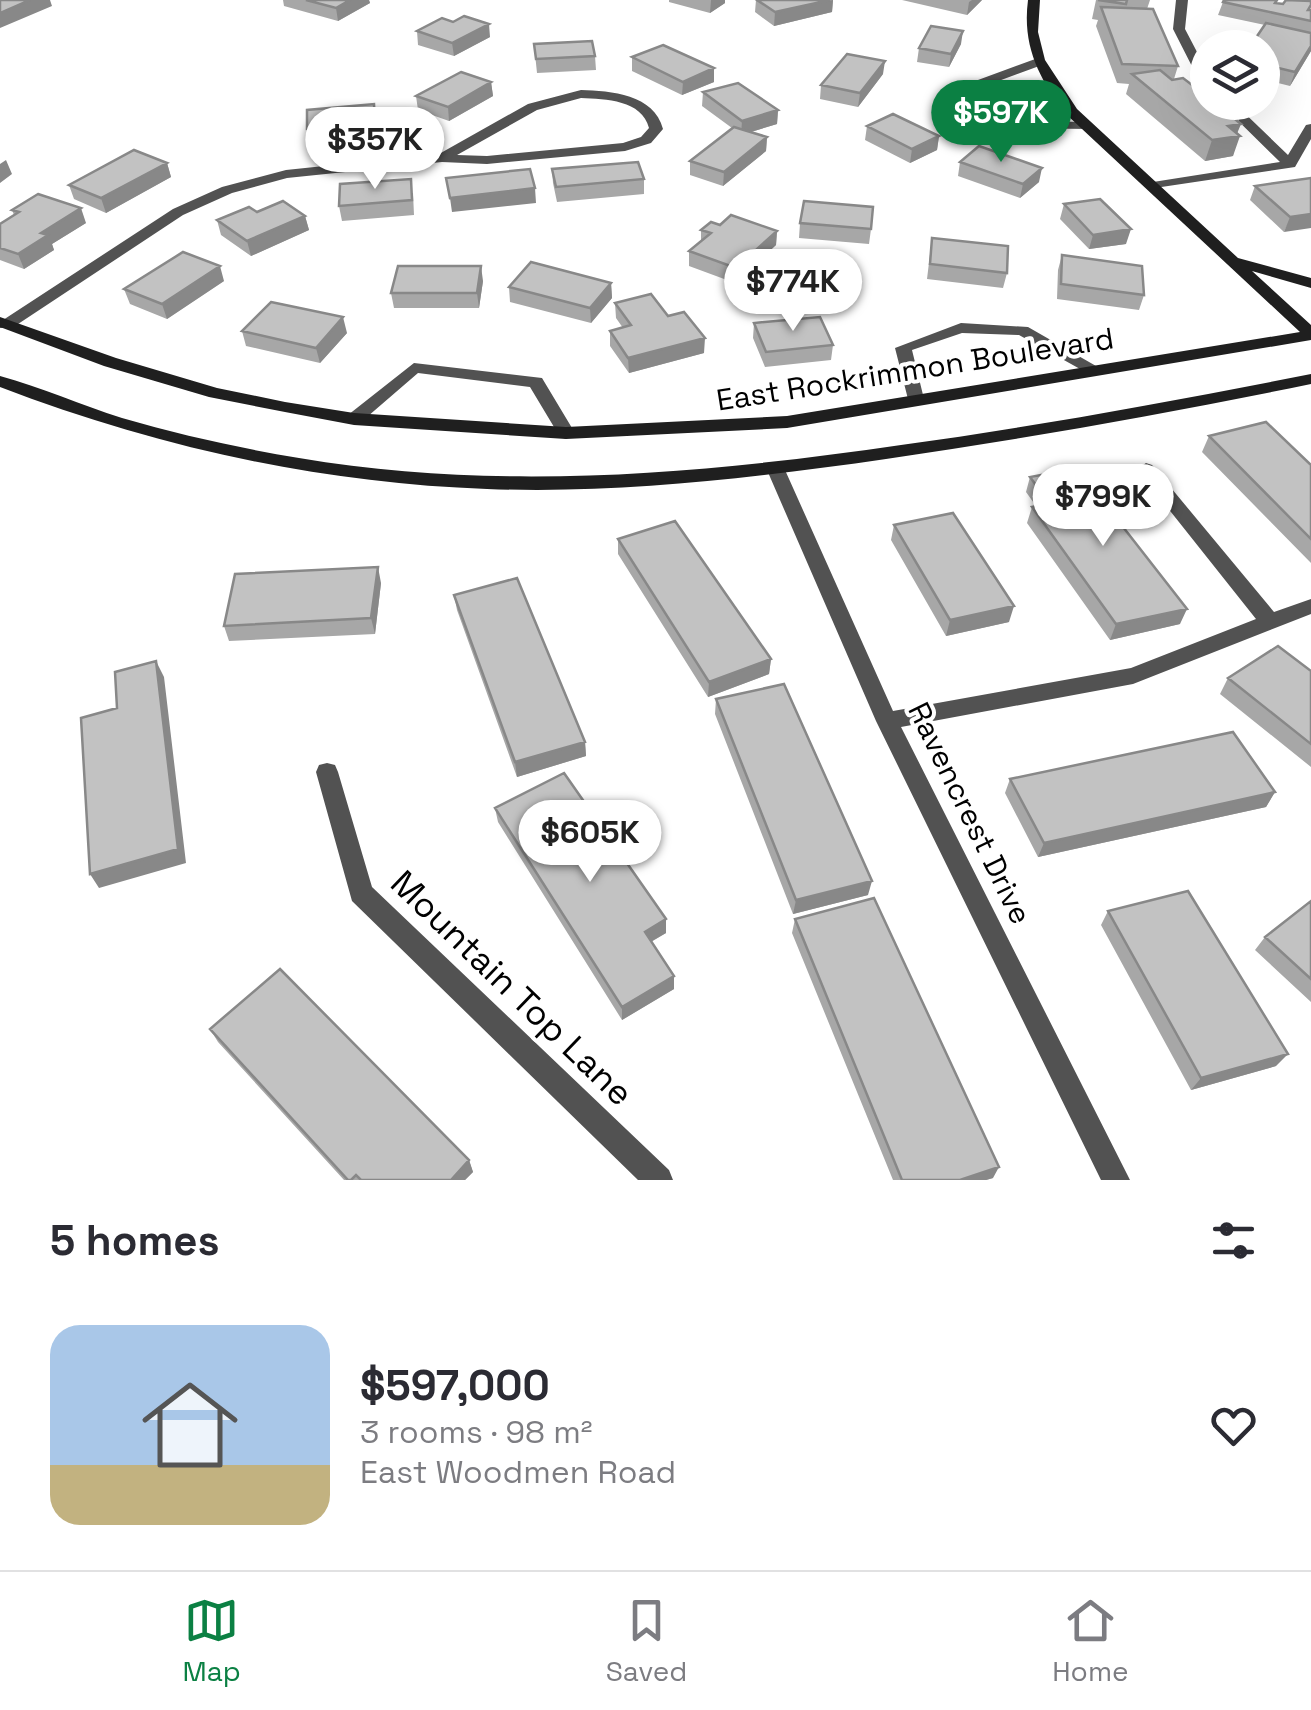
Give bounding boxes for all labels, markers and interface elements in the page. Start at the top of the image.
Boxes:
map controls [1190,30,1280,120]
button: layers [1190,30,1280,120]
pin: $597K [931,80,1071,165]
text: $597K [953,92,1049,132]
pin: $357K [305,107,445,192]
text: $357K [327,119,423,159]
pin: $774K [723,249,863,334]
text: $774K [746,261,840,301]
street label: East Rockrimmon Boulevard [714,318,1116,420]
pin: $799K [1033,464,1173,549]
text: $799K [1055,476,1151,516]
street label: Ravencrest Drive [899,696,1041,930]
pin: $605K [520,800,660,885]
text: $605K [540,812,640,852]
street label: Mountain Top Lane [382,861,642,1115]
icon: filters [1206,1213,1261,1268]
text: 5 homes [50,1214,220,1267]
text: $597,000 [360,1359,550,1412]
icon: home [130,1365,250,1485]
icon: heart [1206,1398,1261,1453]
text: 3 rooms · 98 m² [360,1412,592,1452]
text: East Woodmen Road [360,1452,676,1492]
tab: Map [182,1593,241,1689]
tab: Saved [606,1593,687,1689]
tab: Home [1052,1593,1129,1689]

